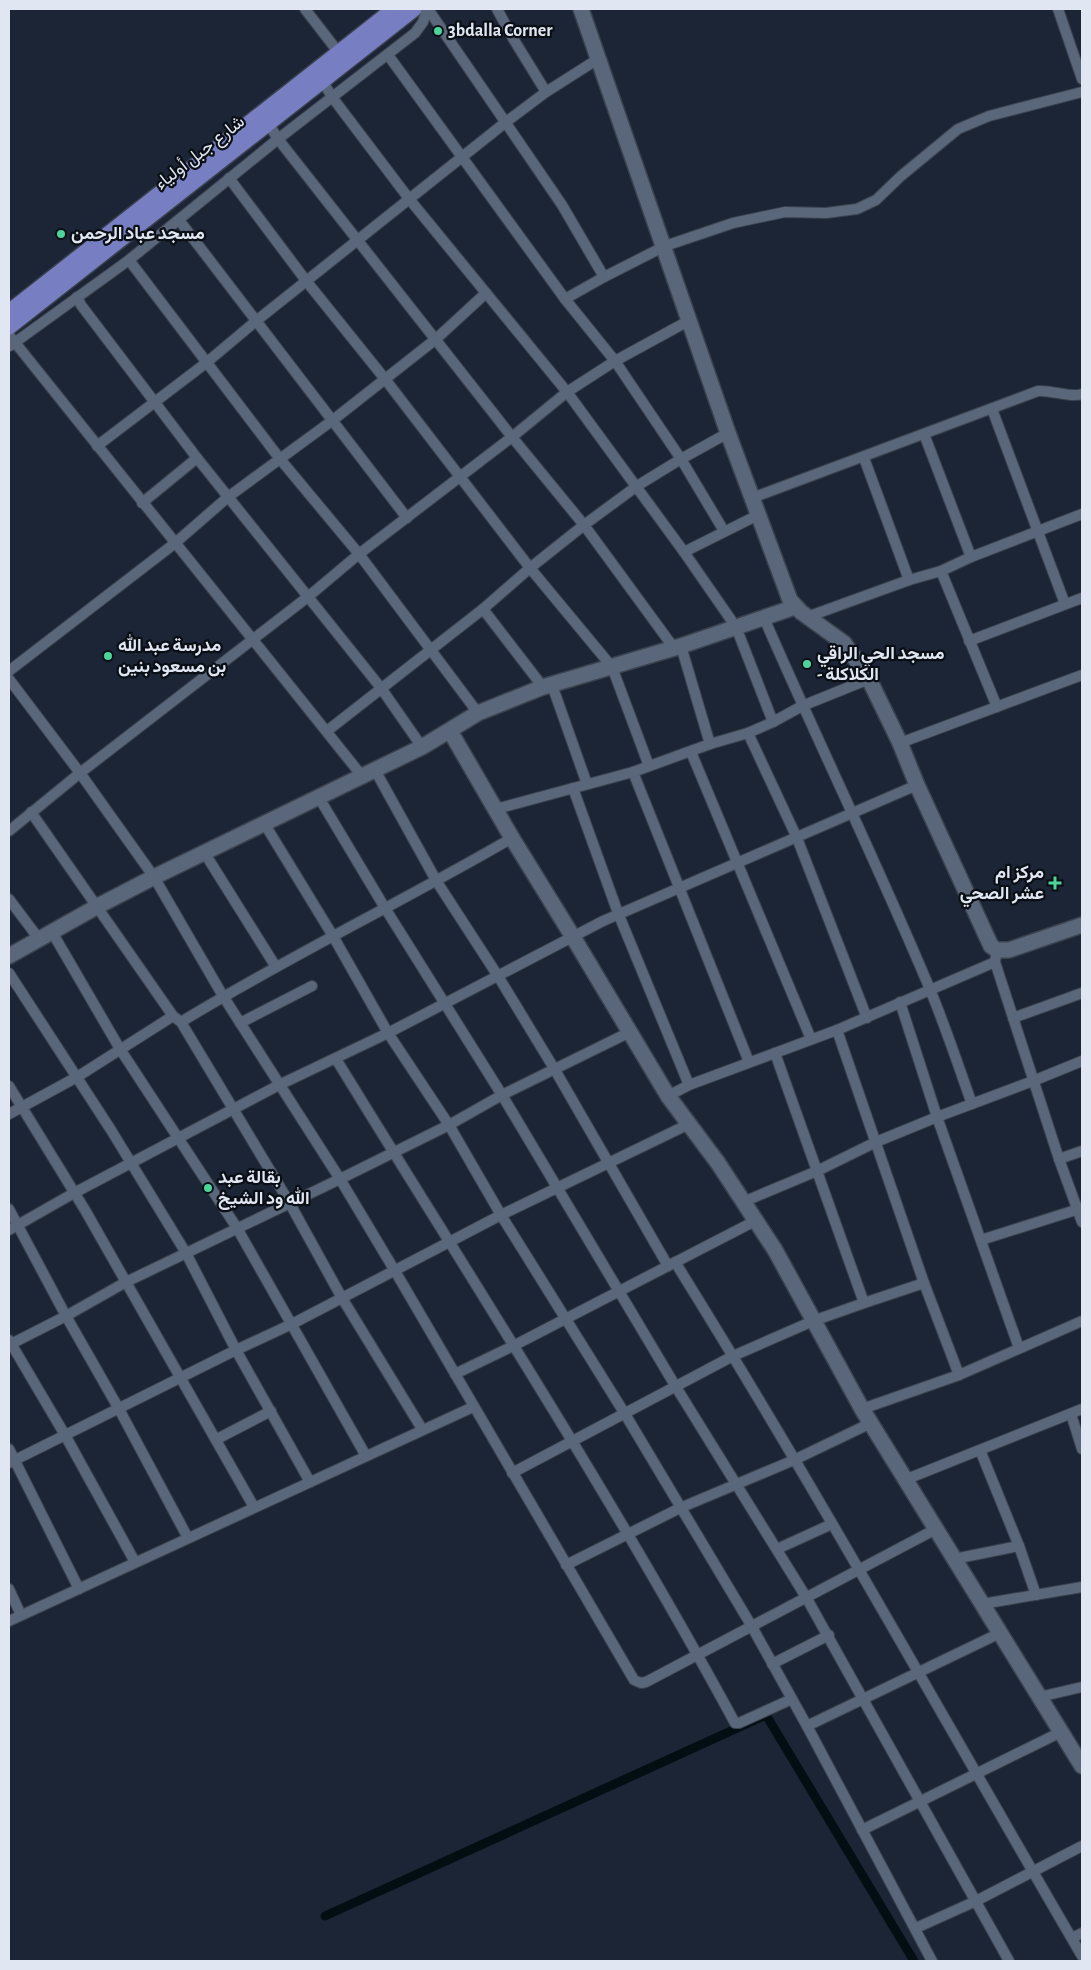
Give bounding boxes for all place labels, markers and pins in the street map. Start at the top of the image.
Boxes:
place label: 3bdalla Corner [448,22,553,40]
marker: 3bdalla Corner [432,25,444,37]
place label: مسجد عباد الرحمن [71,225,205,244]
marker: مسجد عباد الرحمن [55,228,67,240]
place label: مدرسة عبد الله بن مسعود بنين [118,634,226,677]
place label: مسجد الحي الراقي - الكلاكلة [817,645,945,684]
marker: مدرسة عبد الله بن مسعود بنين [102,650,114,662]
marker: مسجد الحي الراقي - الكلاكلة [801,658,813,670]
place label: مركز ام عشر الصحي [960,864,1044,908]
marker: مركز ام عشر الصحي [1048,876,1062,890]
place label: بقالة عبد الله ود الشيخ [218,1169,310,1210]
marker: بقالة عبد الله ود الشيخ [202,1182,214,1194]

